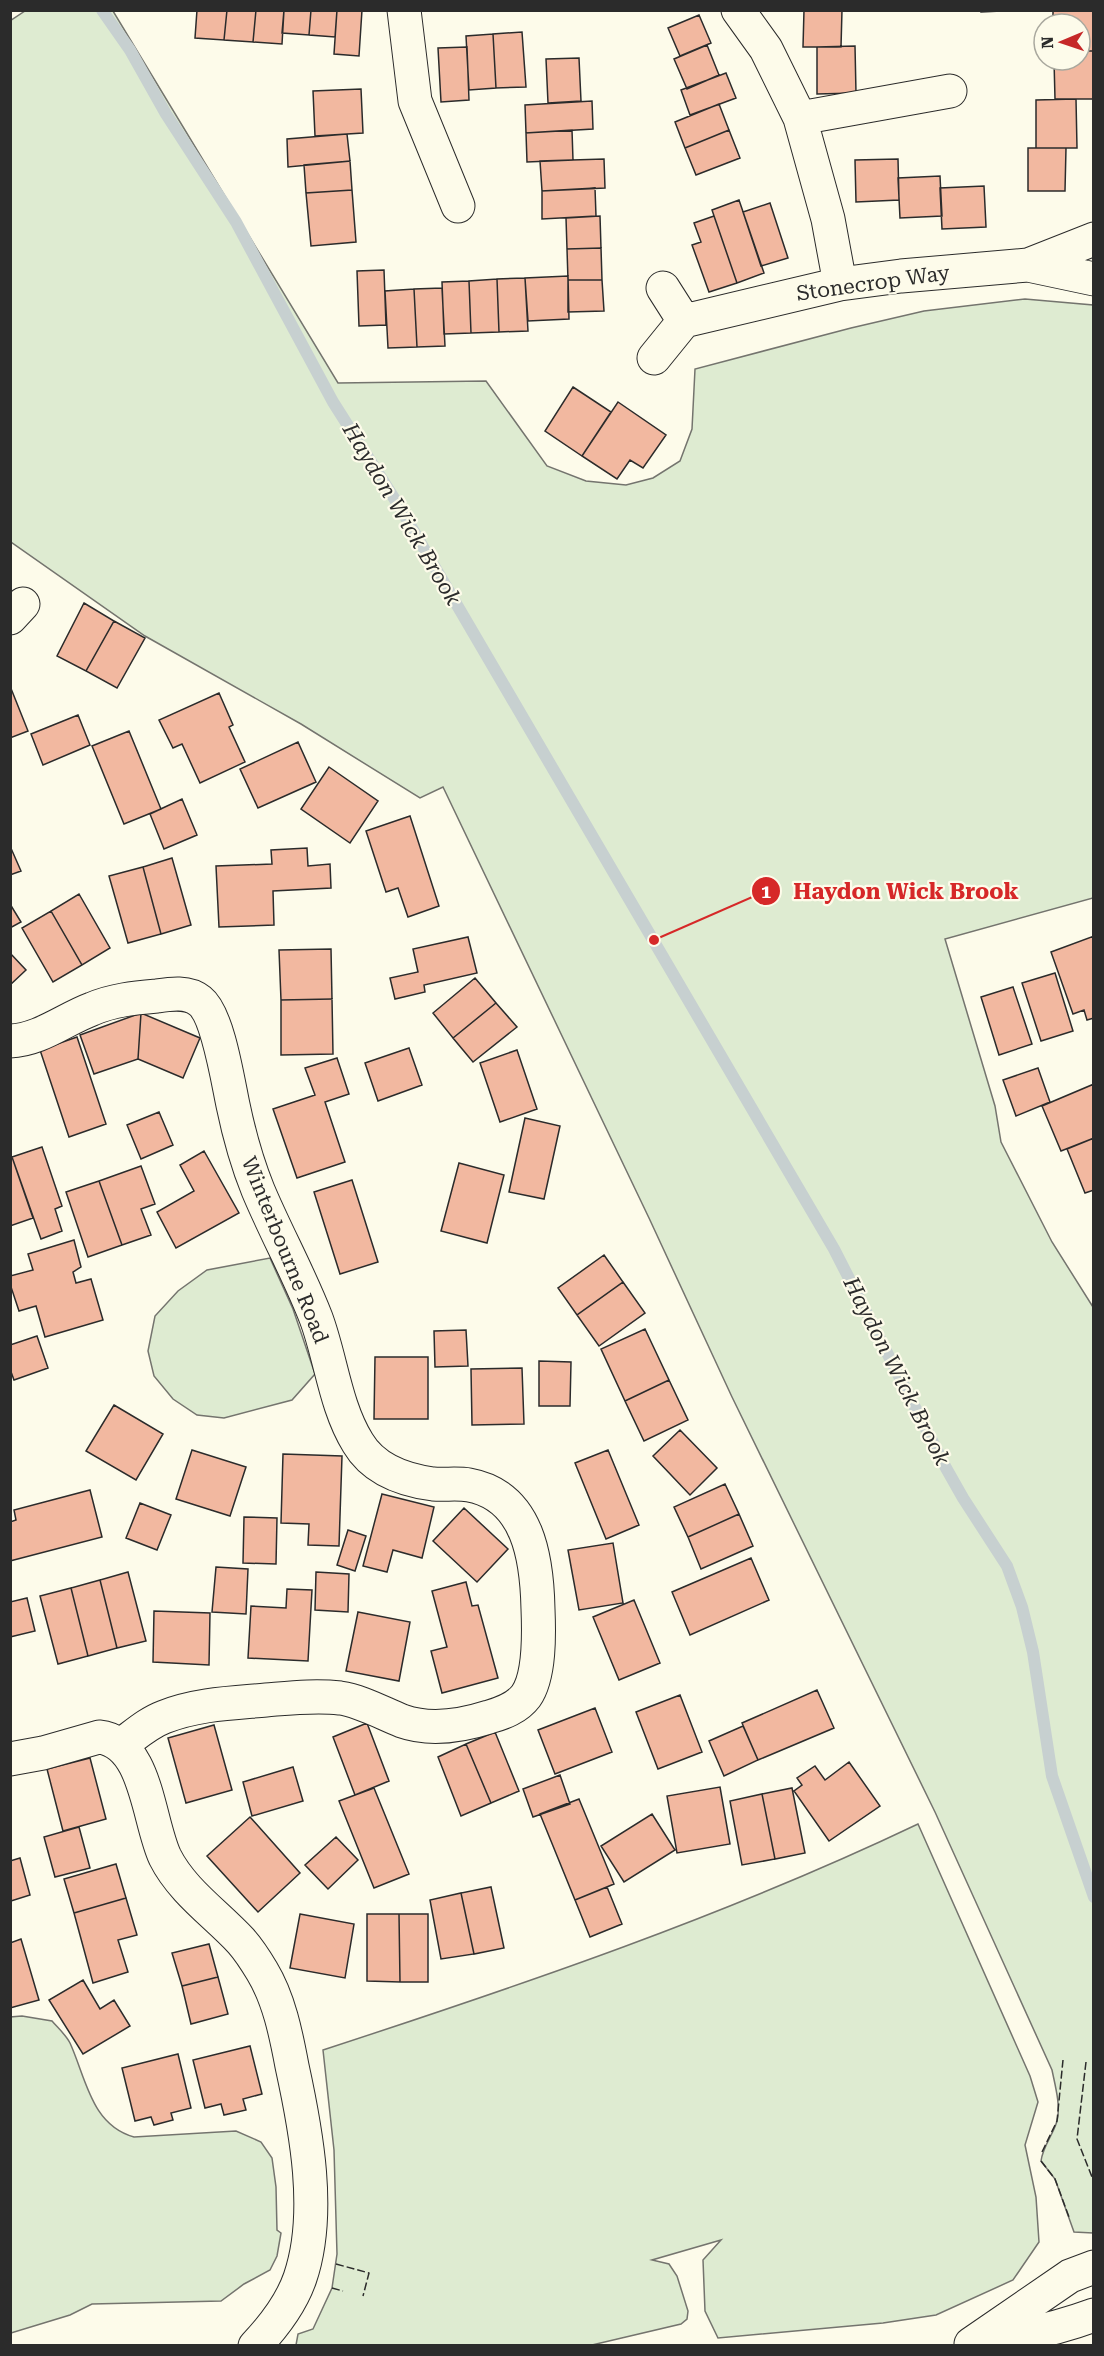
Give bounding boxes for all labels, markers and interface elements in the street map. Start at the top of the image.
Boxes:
north arrow [1032,12,1092,72]
text: N [1038,36,1057,49]
street label: Stonecrop Way [795,260,952,306]
water label: Haydon Wick Brook [337,418,466,610]
callout: Haydon Wick Brook [751,871,1030,911]
text: Haydon Wick Brook [793,879,1019,904]
text: 1 [761,881,771,902]
street label: Winterbourne Road [237,1153,334,1347]
water label: Haydon Wick Brook [838,1272,955,1469]

